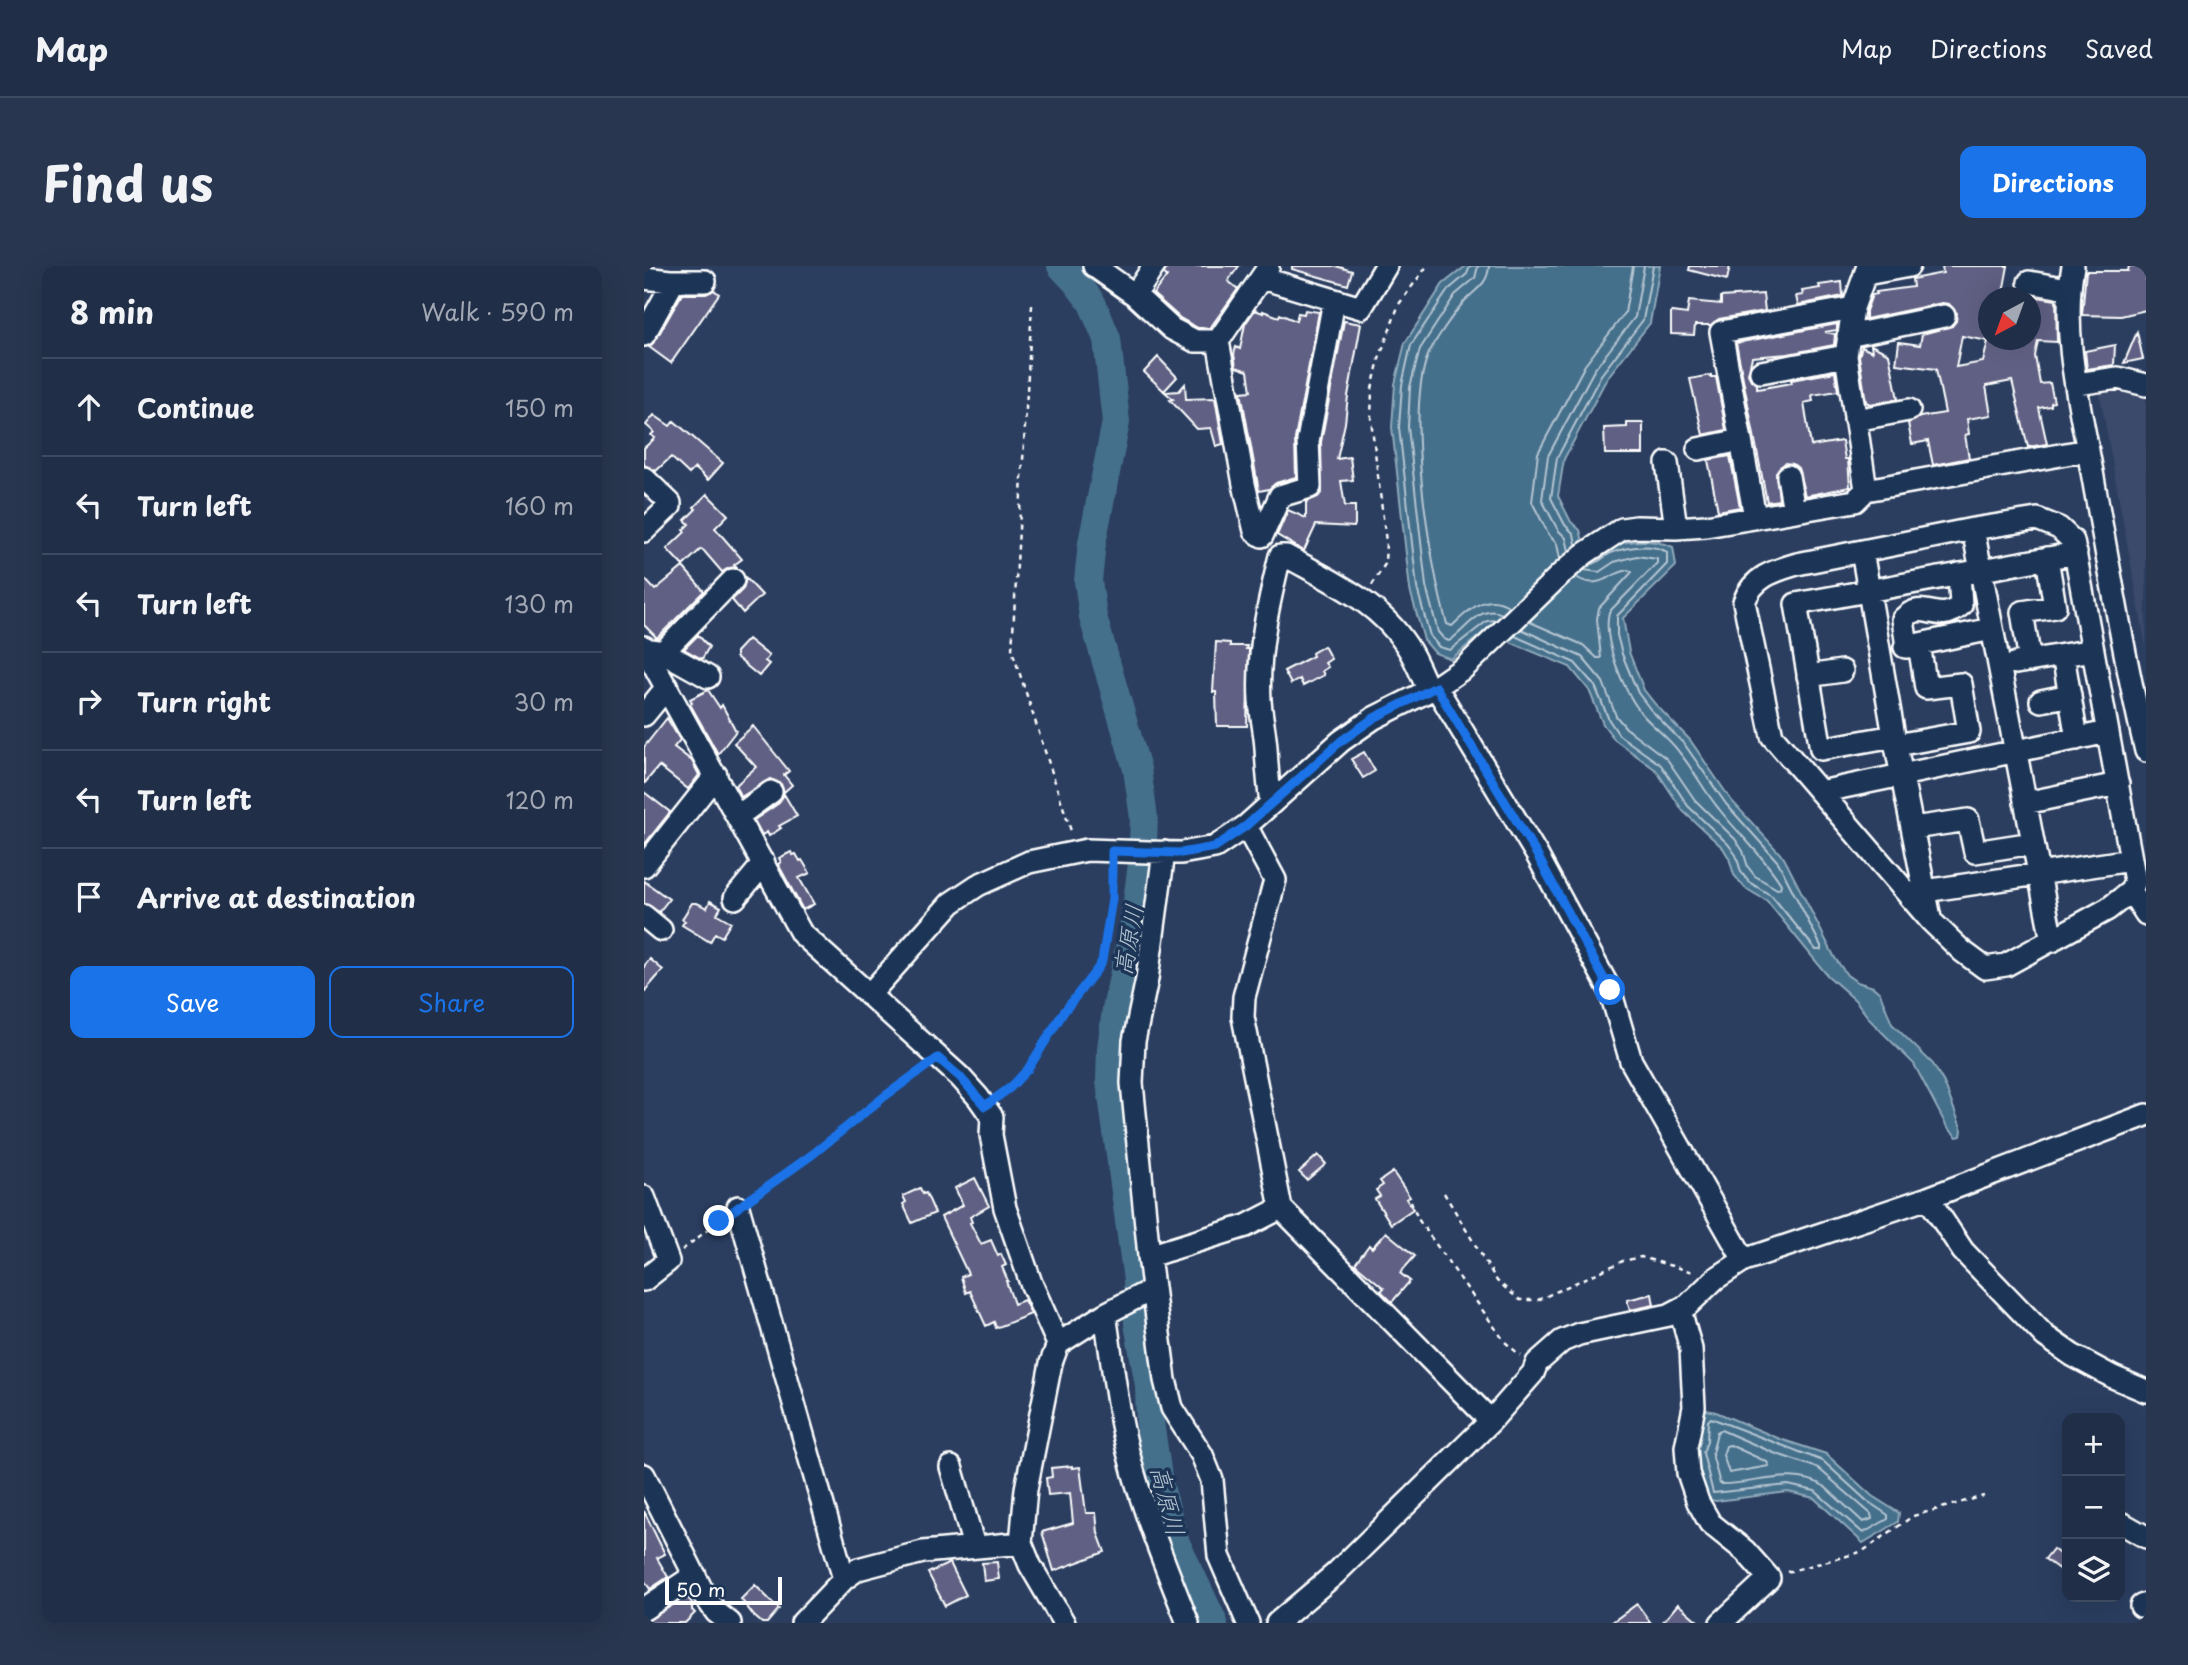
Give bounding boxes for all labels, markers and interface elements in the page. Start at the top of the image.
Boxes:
text: Map [35,23,108,73]
text: Map [1841,30,1892,66]
text: Directions [1930,30,2047,66]
text: Saved [2085,30,2153,66]
text: Find us [42,145,213,219]
button: Directions [1960,146,2146,218]
north arrow [1978,287,2041,350]
text: 8 min [70,289,154,334]
text: Walk · 590 m [421,294,574,329]
icon: ahead [70,388,108,426]
text: Continue [137,388,254,427]
text: 150 m [505,390,574,425]
icon: left [70,486,108,524]
text: Turn left [137,486,252,525]
text: 160 m [505,488,574,523]
icon: left [70,584,108,622]
text: Turn left [137,584,252,623]
text: 130 m [504,586,574,621]
icon: right [70,682,108,720]
text: Turn right [137,682,271,721]
text: 30 m [513,684,574,719]
icon: left [70,780,108,818]
text: Turn left [137,780,252,819]
text: 120 m [506,782,574,817]
icon: arrive [70,878,108,916]
text: Arrive at destination [137,878,416,917]
water label: 高原川 [1103,901,1151,978]
button: Save [70,966,315,1038]
button: Share [329,966,574,1038]
route start [1594,974,1625,1005]
route end [703,1205,734,1236]
map controls [2062,1413,2125,1602]
button: + [2062,1413,2125,1476]
water label: 高原川 [1143,1461,1195,1540]
button: − [2062,1476,2125,1539]
button: layers [2062,1539,2125,1602]
scale bar [665,1574,782,1606]
text: 50 m [676,1575,725,1603]

